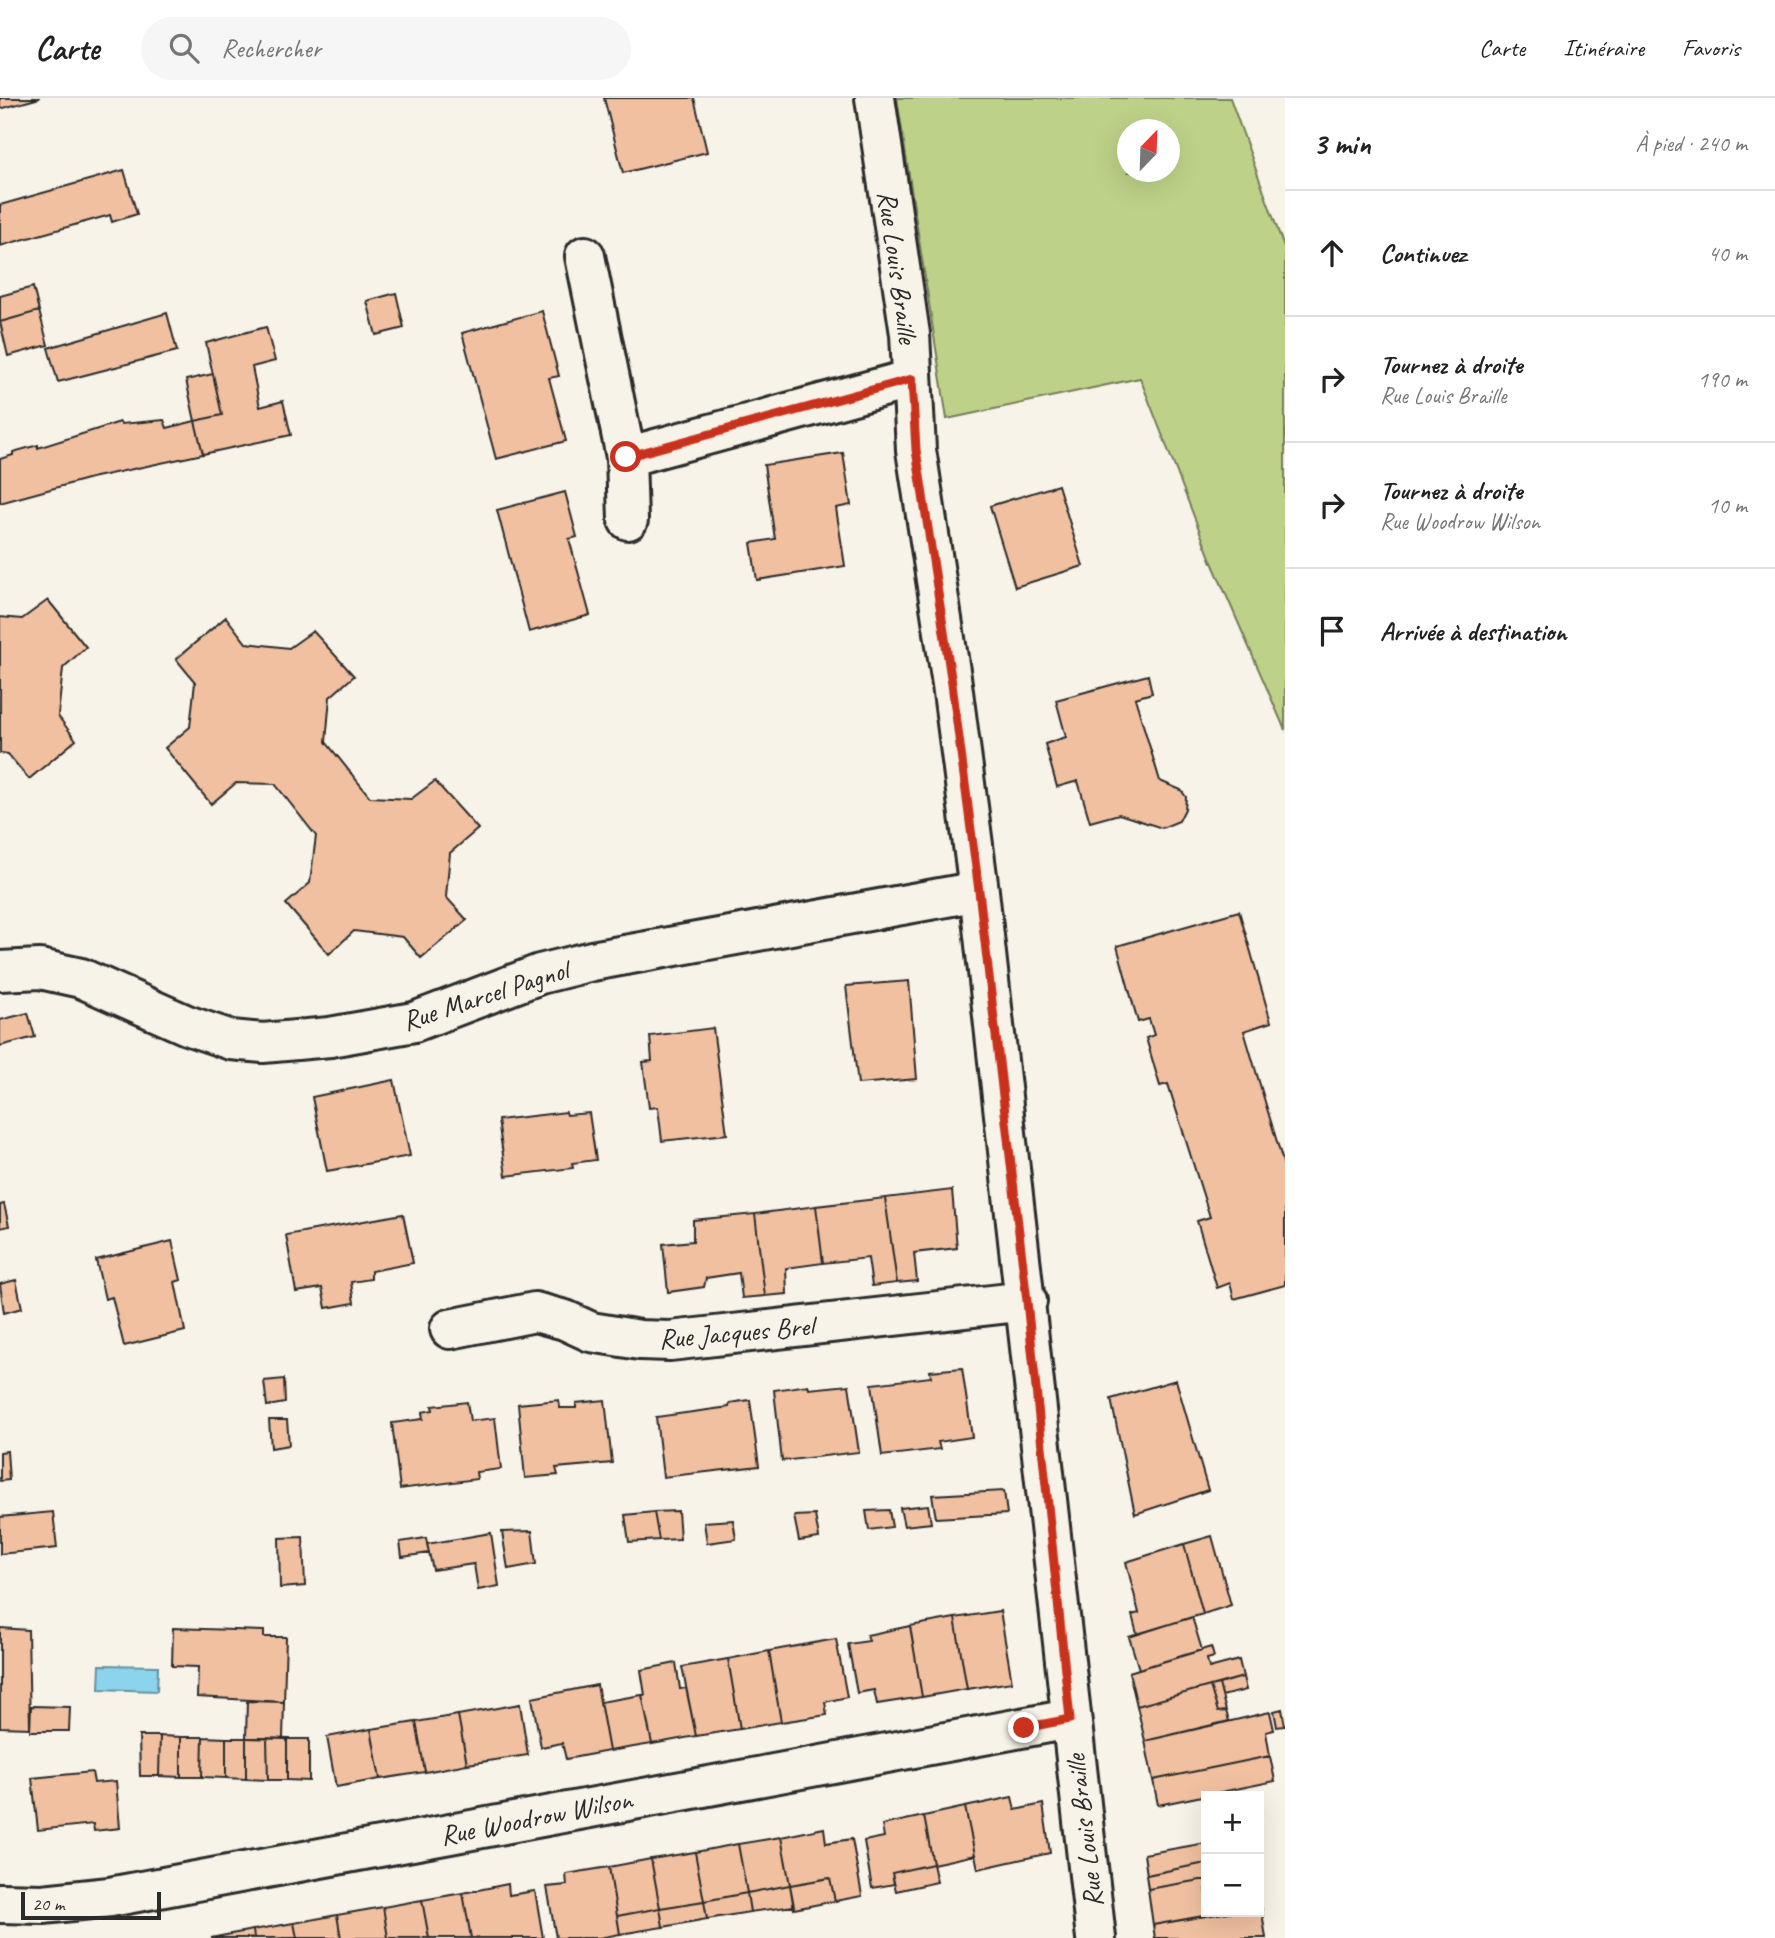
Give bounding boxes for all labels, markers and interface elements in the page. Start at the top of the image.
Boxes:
search box [141,17,631,80]
text: Carte [35,27,99,69]
icon: search [165,29,203,67]
text: Rechercher [221,32,321,65]
text: Carte [1479,33,1525,63]
text: Itinéraire [1563,33,1644,63]
text: Favoris [1682,33,1740,63]
north arrow [1117,119,1180,182]
text: 3 min [1313,125,1370,163]
text: À pied · 240 m [1635,129,1747,158]
street label: Rue Louis Braille [870,188,926,347]
icon: ahead [1313,234,1351,272]
text: Continuez [1380,237,1466,270]
text: 40 m [1708,239,1747,268]
text: Tournez à droite [1380,348,1522,381]
icon: right [1313,360,1351,398]
text: 190 m [1698,365,1747,394]
text: Rue Louis Braille [1380,381,1506,410]
route start [610,441,641,472]
text: Tournez à droite [1380,474,1522,507]
icon: right [1313,486,1351,524]
text: 10 m [1708,491,1747,520]
text: Rue Woodrow Wilson [1380,507,1540,536]
icon: arrive [1313,612,1351,650]
text: Arrivée à destination [1380,615,1566,648]
street label: Rue Marcel Pagnol [398,950,577,1038]
street label: Rue Jacques Brel [657,1307,820,1356]
route end [1008,1712,1039,1743]
street label: Rue Louis Braille [1057,1751,1111,1909]
street label: Rue Woodrow Wilson [437,1781,636,1853]
map controls [1201,1791,1264,1917]
button: + [1201,1791,1264,1854]
button: − [1201,1854,1264,1917]
scale bar [21,1889,161,1921]
text: 20 m [32,1892,64,1916]

